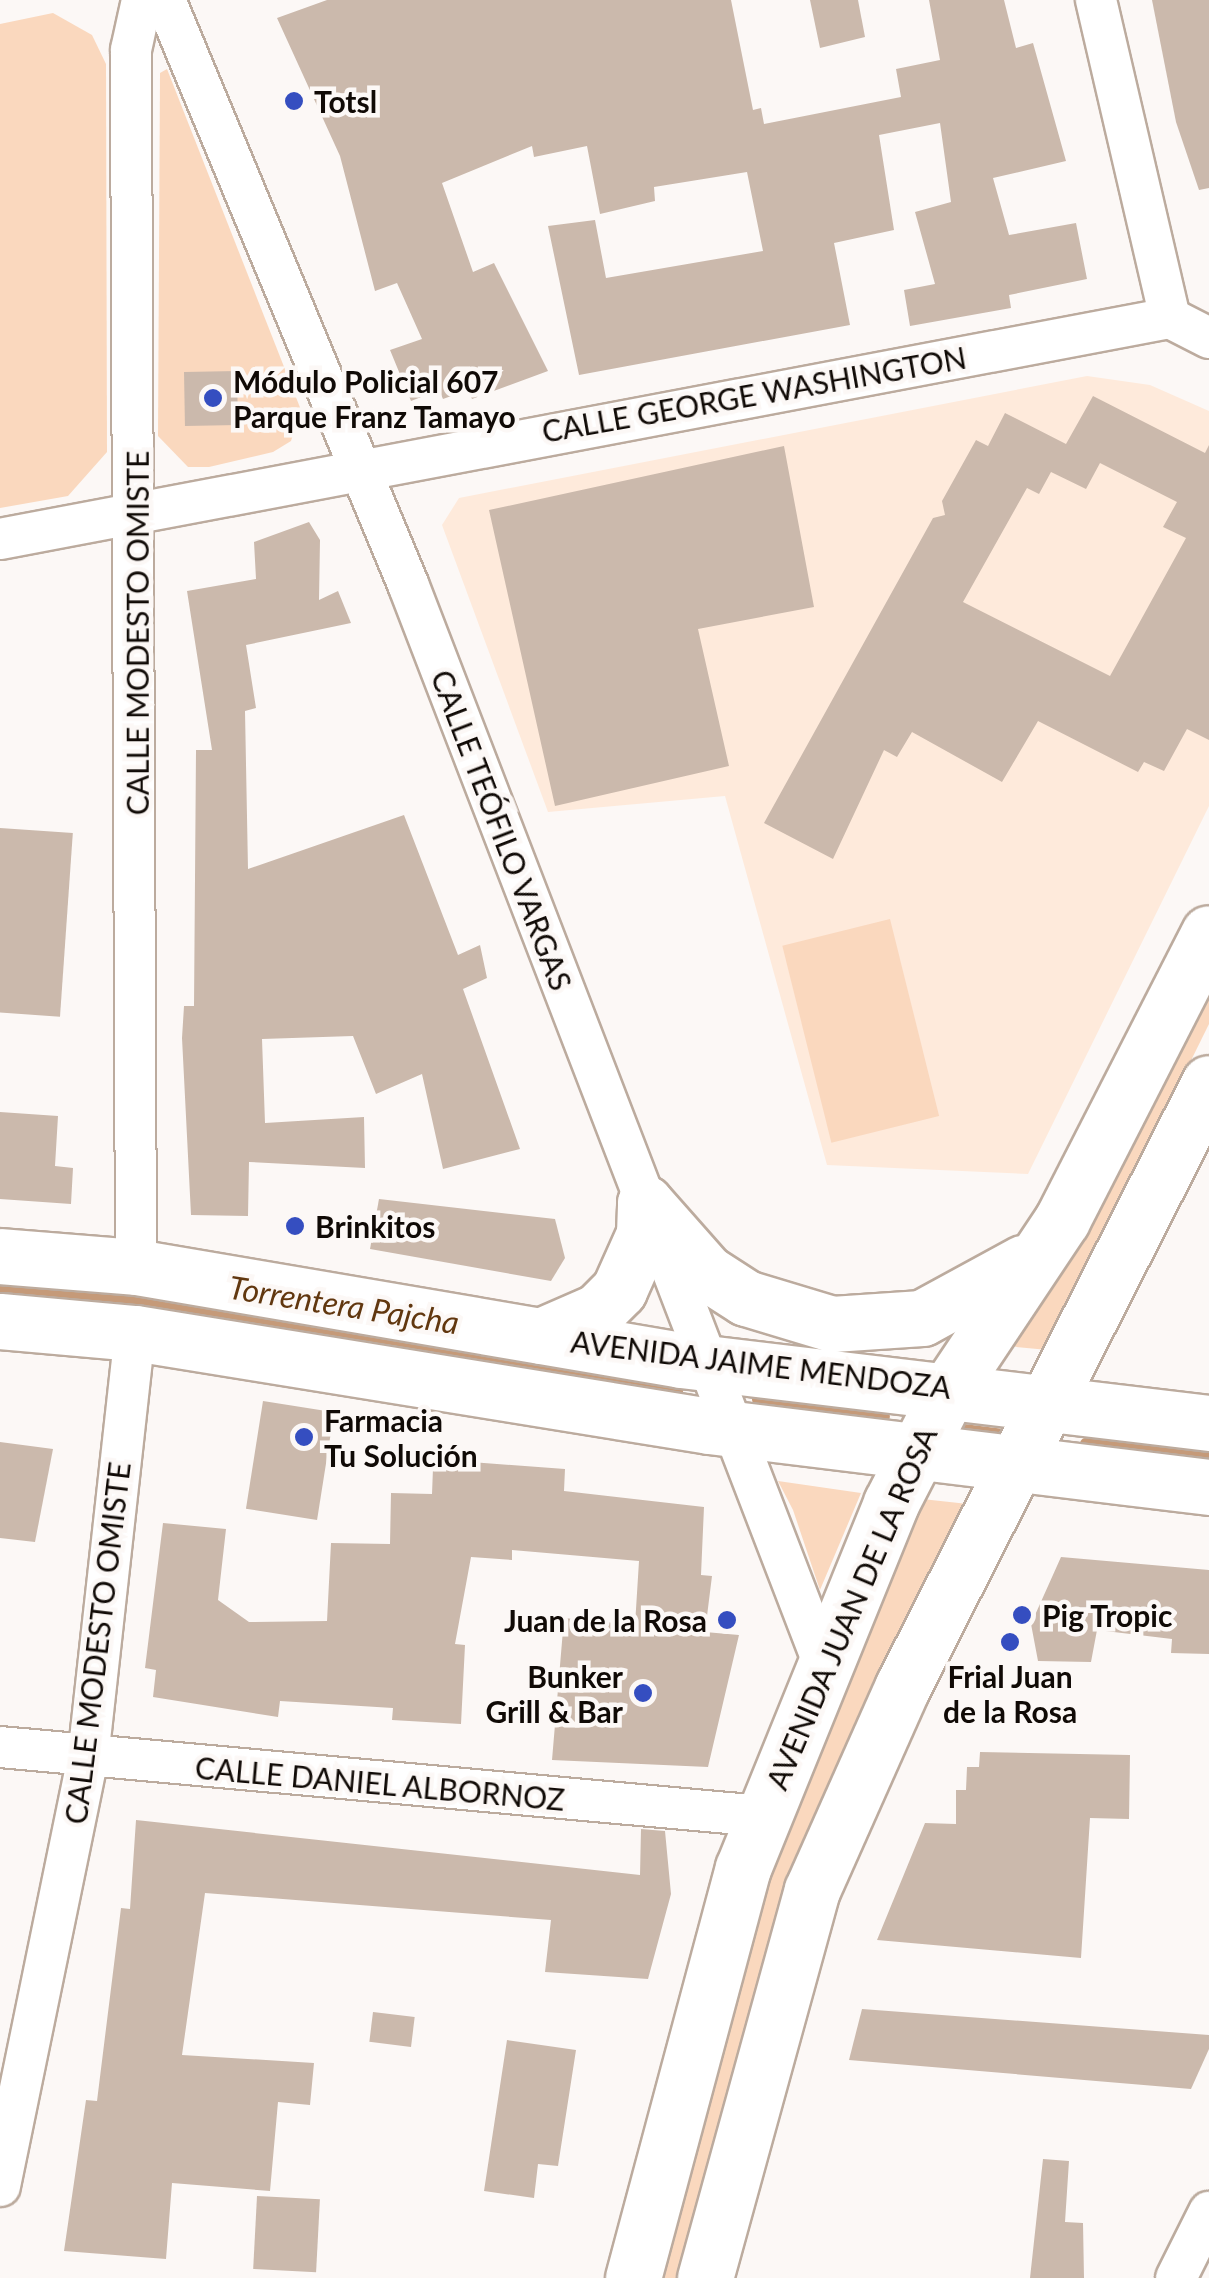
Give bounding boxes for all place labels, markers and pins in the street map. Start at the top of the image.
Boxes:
place label: Totsl [314,83,377,119]
marker: Totsl [283,90,305,112]
place label: Módulo Policial 607 Parque Franz Tamayo [233,363,517,434]
marker: Módulo Policial 607 Parque Franz Tamayo [202,387,224,409]
place label: Brinkitos [315,1208,435,1244]
marker: Brinkitos [284,1215,306,1237]
place label: Farmacia Tu Solución [324,1402,478,1472]
marker: Farmacia Tu Solución [293,1426,315,1448]
place label: Pig Tropic [1042,1597,1173,1633]
place label: Juan de la Rosa [504,1602,707,1638]
marker: Pig Tropic [1011,1604,1033,1626]
marker: Juan de la Rosa [716,1609,738,1631]
marker: Frial Juan de la Rosa [999,1631,1021,1653]
place label: Bunker Grill & Bar [486,1658,623,1728]
place label: Frial Juan de la Rosa [943,1658,1077,1728]
marker: Bunker Grill & Bar [632,1682,654,1704]

